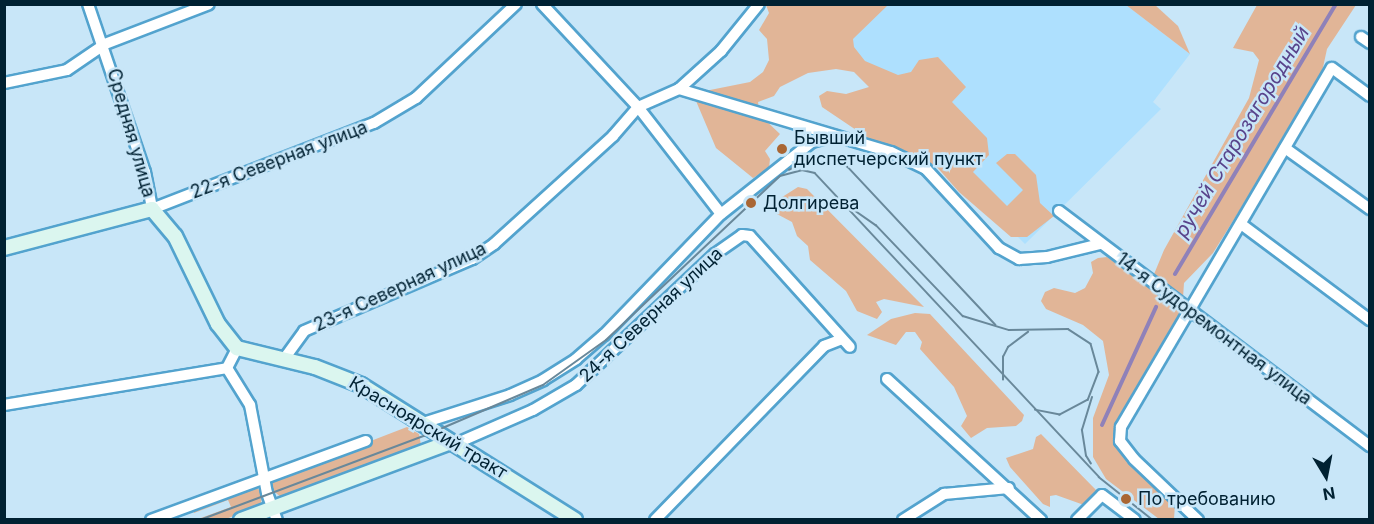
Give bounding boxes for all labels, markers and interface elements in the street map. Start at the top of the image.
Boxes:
water label: ручей Старозагородный [1169,22,1315,242]
street label: Средняя улица [102,66,160,200]
street label: 22-я Северная улица [188,116,370,204]
place label: Бывший диспетчерский пункт [794,128,983,170]
marker: Бывший диспетчерский пункт [775,142,789,156]
place label: Долгирева [763,192,859,214]
marker: Долгирева [744,196,758,210]
street label: 23-я Северная улица [310,238,490,336]
street label: 24-я Северная улица [575,243,727,387]
street label: 14-я Судоремонтная улица [1112,248,1316,410]
street label: Красноярский тракт [345,372,511,484]
north arrow [1296,446,1356,506]
text: N [1321,483,1337,505]
place label: По требованию [1138,488,1276,510]
marker: По требованию [1119,492,1133,506]

